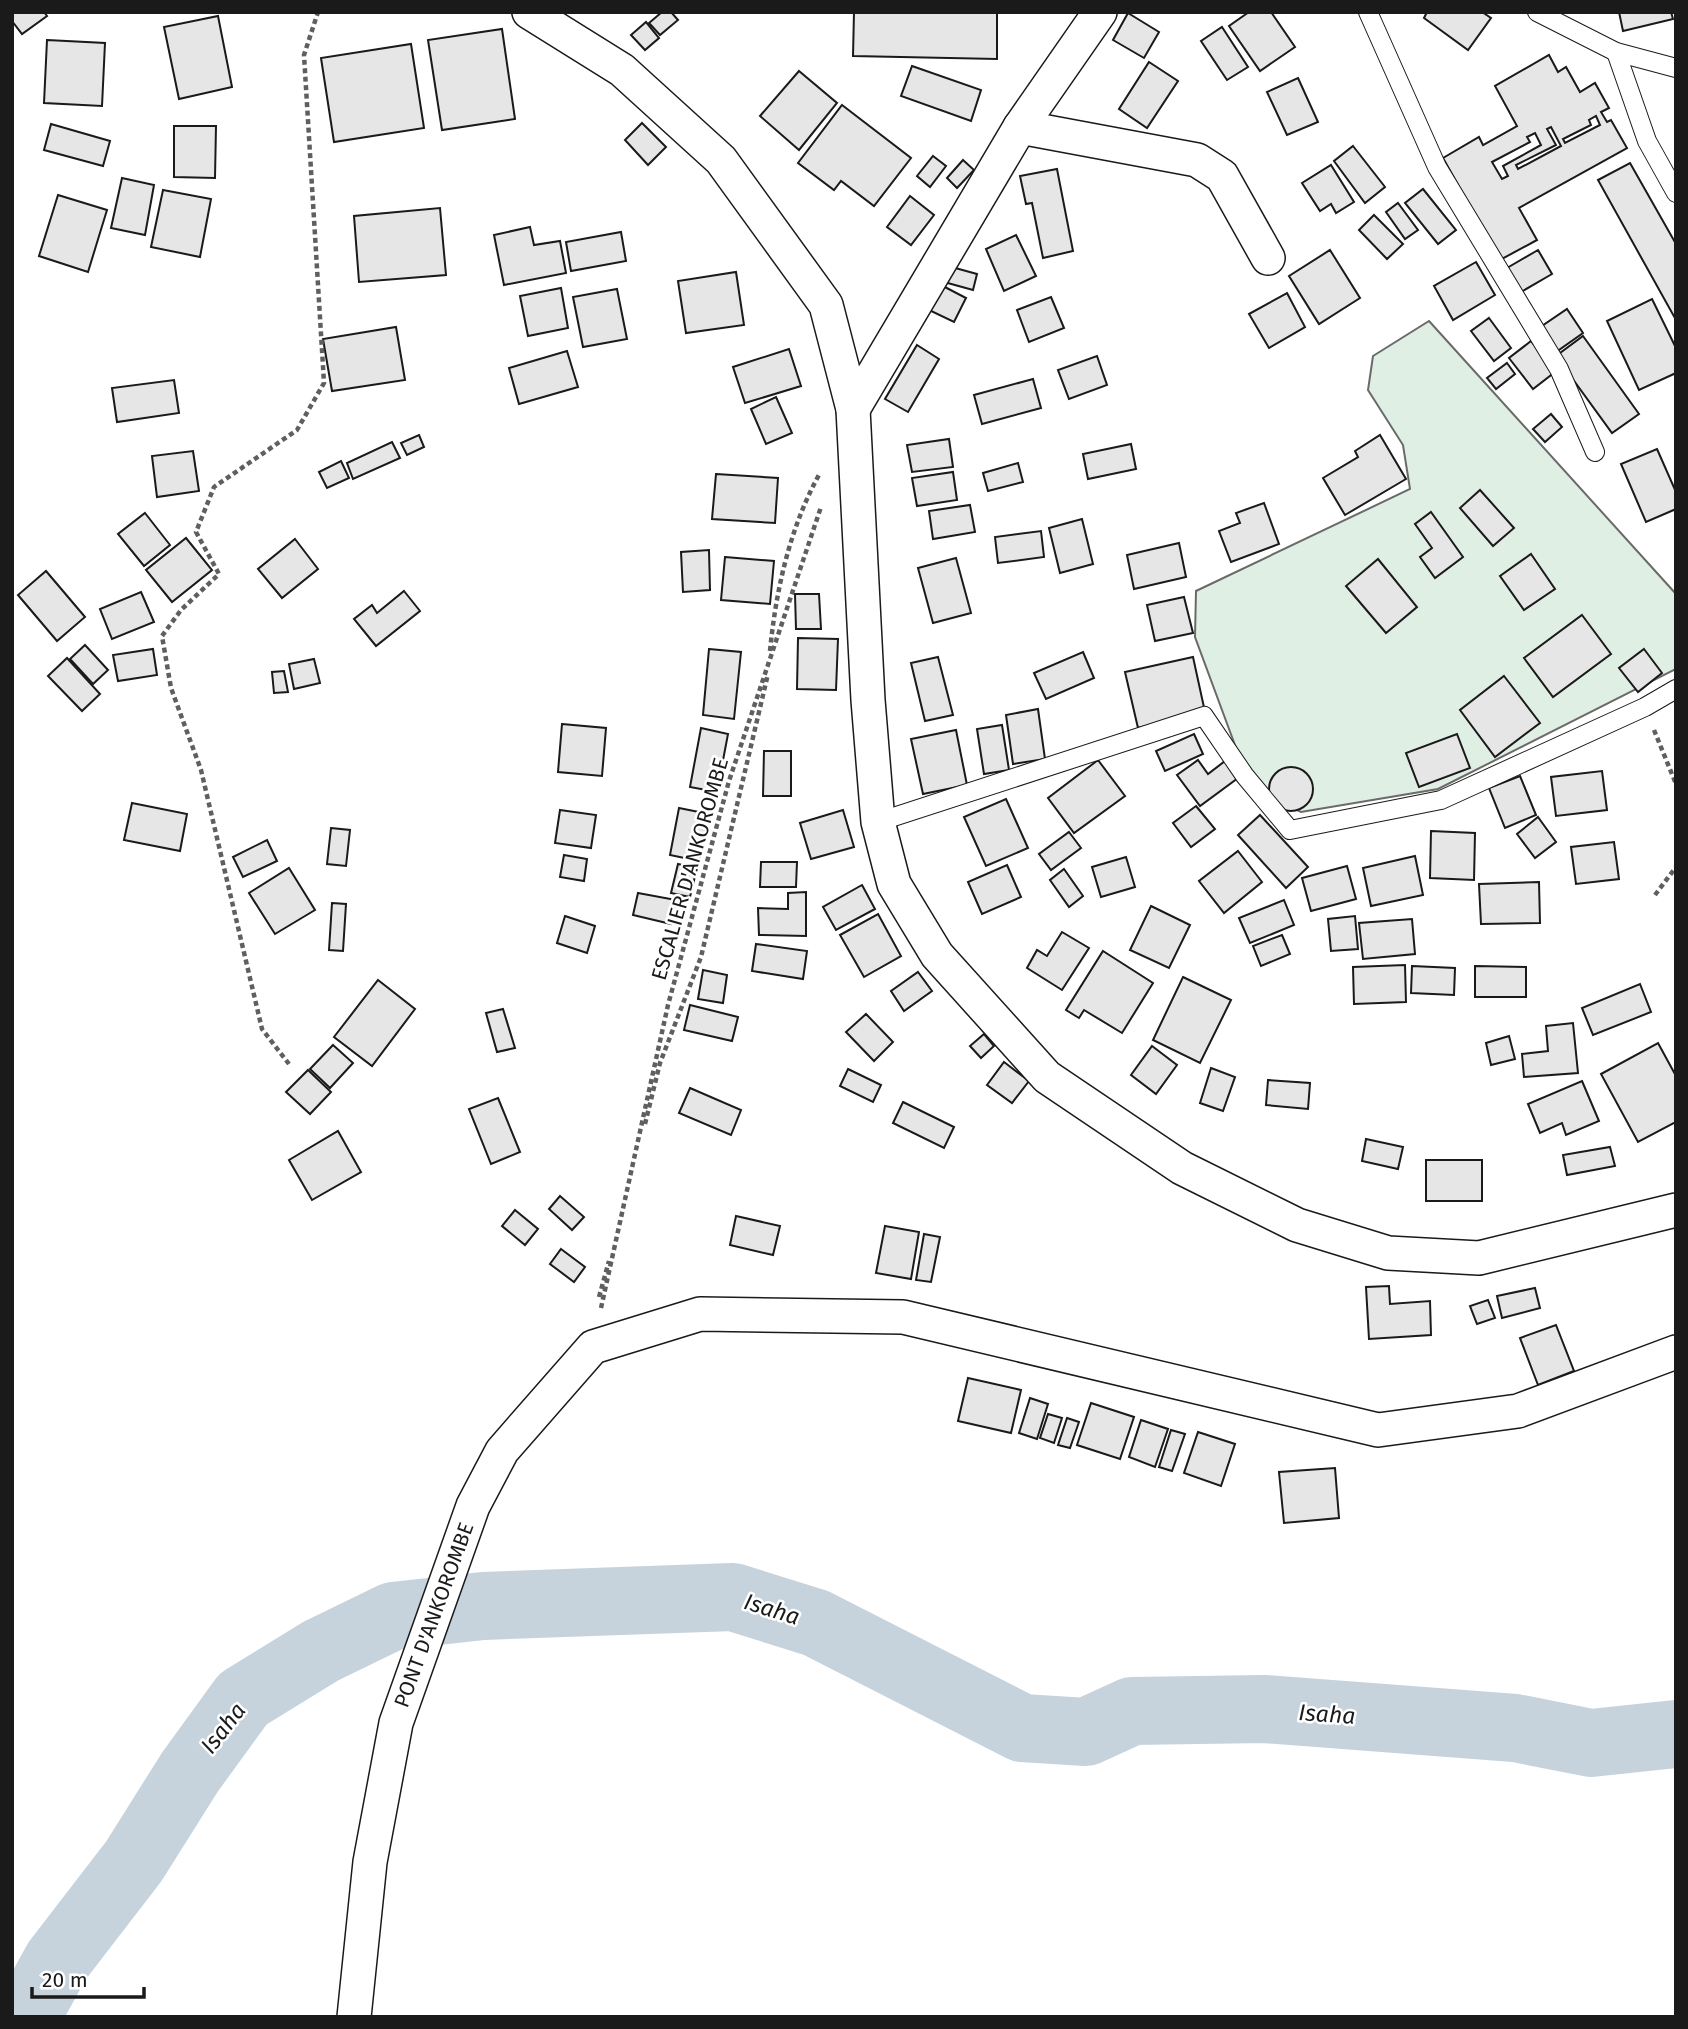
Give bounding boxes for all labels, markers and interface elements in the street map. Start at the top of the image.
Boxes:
street label: ESCALIER D'ANKOROMBE [646,755,734,983]
street label: PONT D'ANKOROMBE [388,1519,480,1711]
water label: Isaha [741,1587,803,1631]
water label: Isaha [194,1697,252,1759]
water label: Isaha [1298,1698,1356,1730]
scale bar [32,1955,144,1999]
text: 20 m [42,1967,88,1993]

